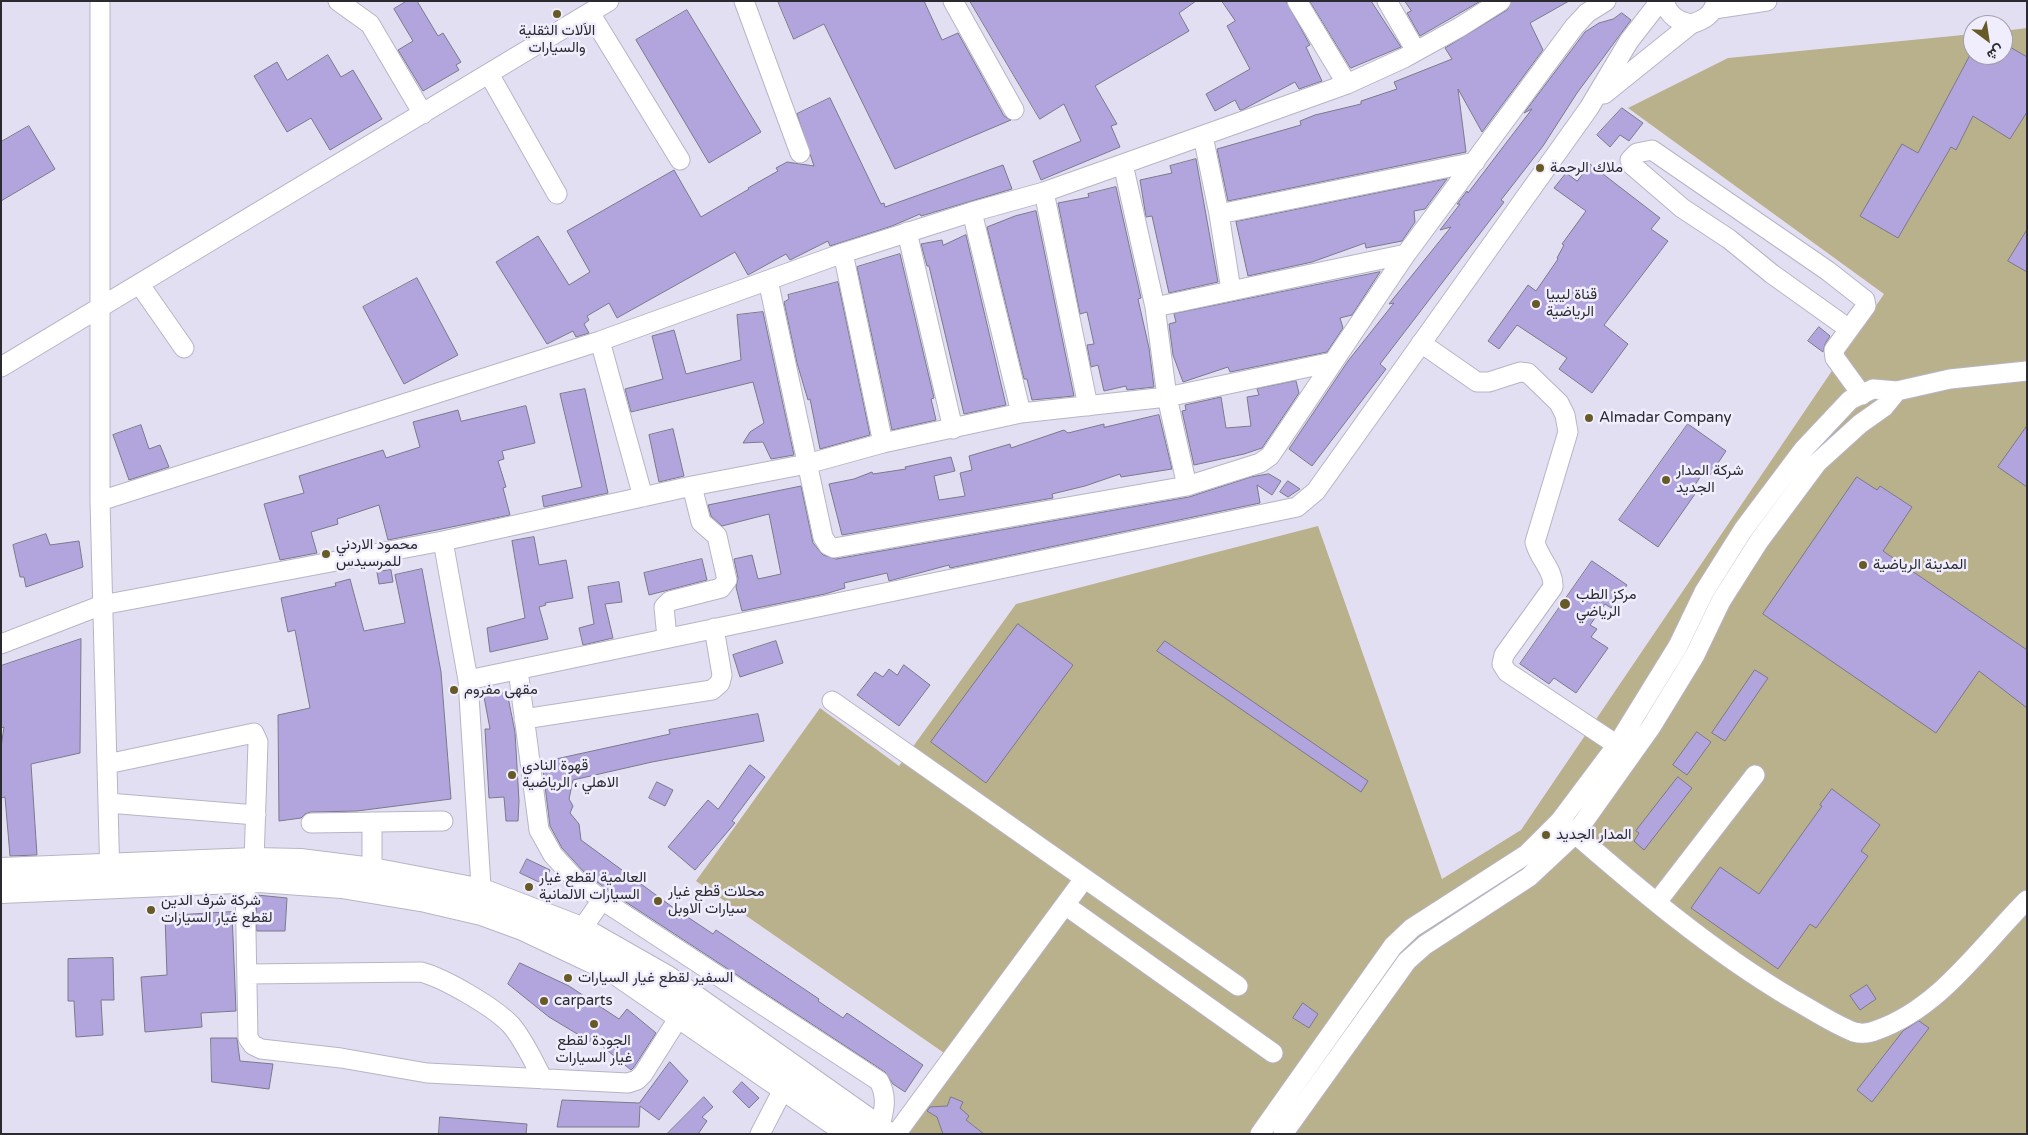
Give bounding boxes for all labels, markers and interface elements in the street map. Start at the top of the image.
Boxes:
marker: الاَلات الثقلية والسيارات [551,8,563,20]
north arrow [1963,15,2013,65]
place label: الاَلات الثقلية والسيارات [519,22,595,57]
text: ش [1984,41,2007,64]
place label: ملاك الرحمة [1550,159,1623,177]
marker: ملاك الرحمة [1534,162,1546,174]
place label: قناة ليبيا الرياضية [1546,286,1597,321]
marker: قناة ليبيا الرياضية [1530,298,1542,310]
place label: Almadar Company [1599,409,1732,427]
marker: Almadar Company [1583,412,1595,424]
place label: شركة المدار الجديد [1676,462,1744,497]
marker: شركة المدار الجديد [1660,474,1672,486]
place label: محمود الاردني للمرسيدس [336,536,418,571]
marker: محمود الاردني للمرسيدس [320,548,332,560]
place label: المدينة الرياضية [1873,556,1967,574]
marker: المدينة الرياضية [1857,559,1869,571]
place label: مركز الطب الرياضي [1576,586,1637,621]
marker: مركز الطب الرياضي [1558,597,1572,611]
place label: مقهى مفروم [464,681,538,699]
marker: مقهى مفروم [448,684,460,696]
place label: قهوة النادي الاهلي ، الرياضية [522,757,619,792]
marker: قهوة النادي الاهلي ، الرياضية [506,769,518,781]
place label: المدار الجديد [1556,826,1632,844]
marker: المدار الجديد [1540,829,1552,841]
place label: العالمية لقطع غيار السيارات الالمانية [539,869,646,904]
marker: العالمية لقطع غيار السيارات الالمانية [523,881,535,893]
place label: محلات قطع غيار سيارات الاوبل [668,883,764,918]
place label: شركة شرف الدين لقطع غيار السيارات [161,892,273,927]
marker: محلات قطع غيار سيارات الاوبل [652,895,664,907]
marker: شركة شرف الدين لقطع غيار السيارات [145,904,157,916]
place label: السفير لقطع غيار السيارات [578,969,733,987]
marker: السفير لقطع غيار السيارات [562,972,574,984]
place label: carparts [554,992,613,1010]
marker: carparts [538,995,550,1007]
marker: الجودة لقطع غيار السيارات [588,1018,600,1030]
place label: الجودة لقطع غيار السيارات [556,1032,632,1067]

